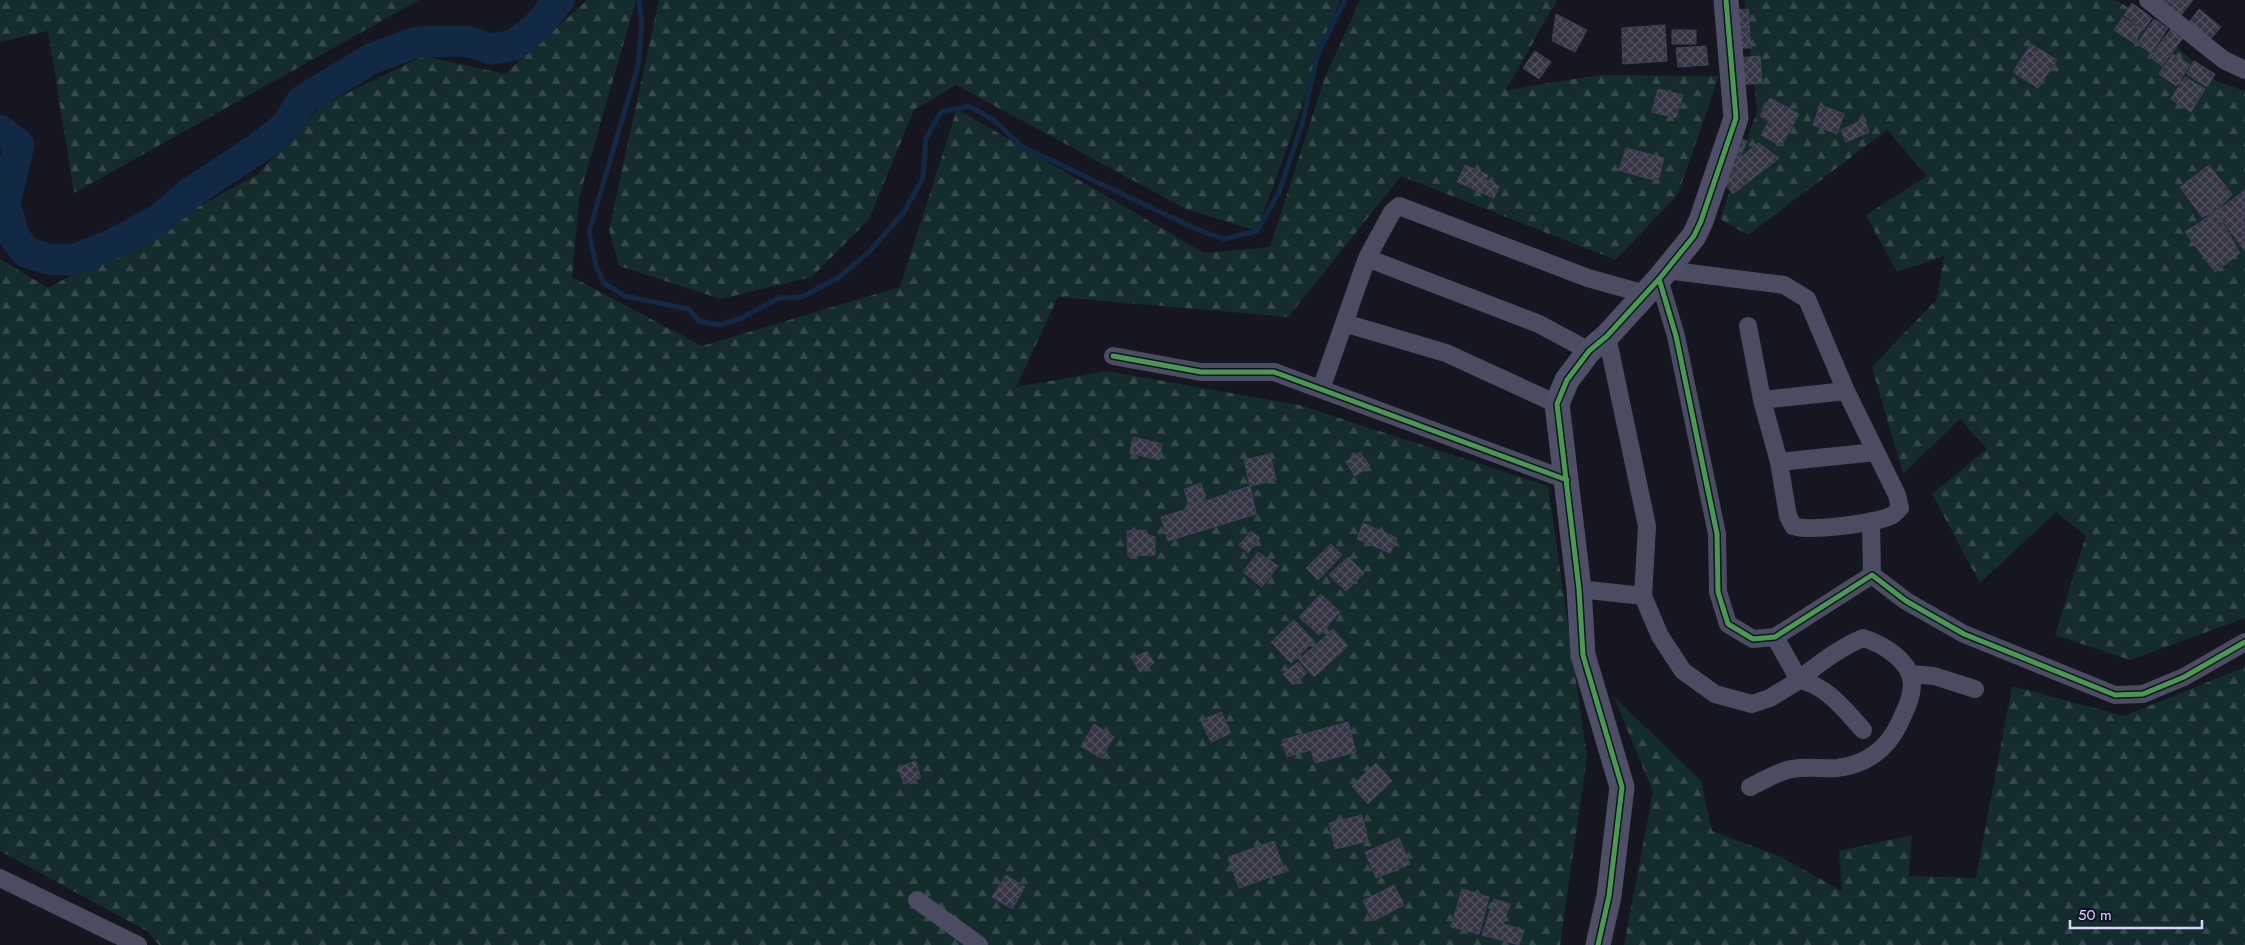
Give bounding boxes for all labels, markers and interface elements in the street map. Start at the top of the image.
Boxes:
scale bar [2070,898,2202,930]
text: 50 m [2078,904,2112,926]

